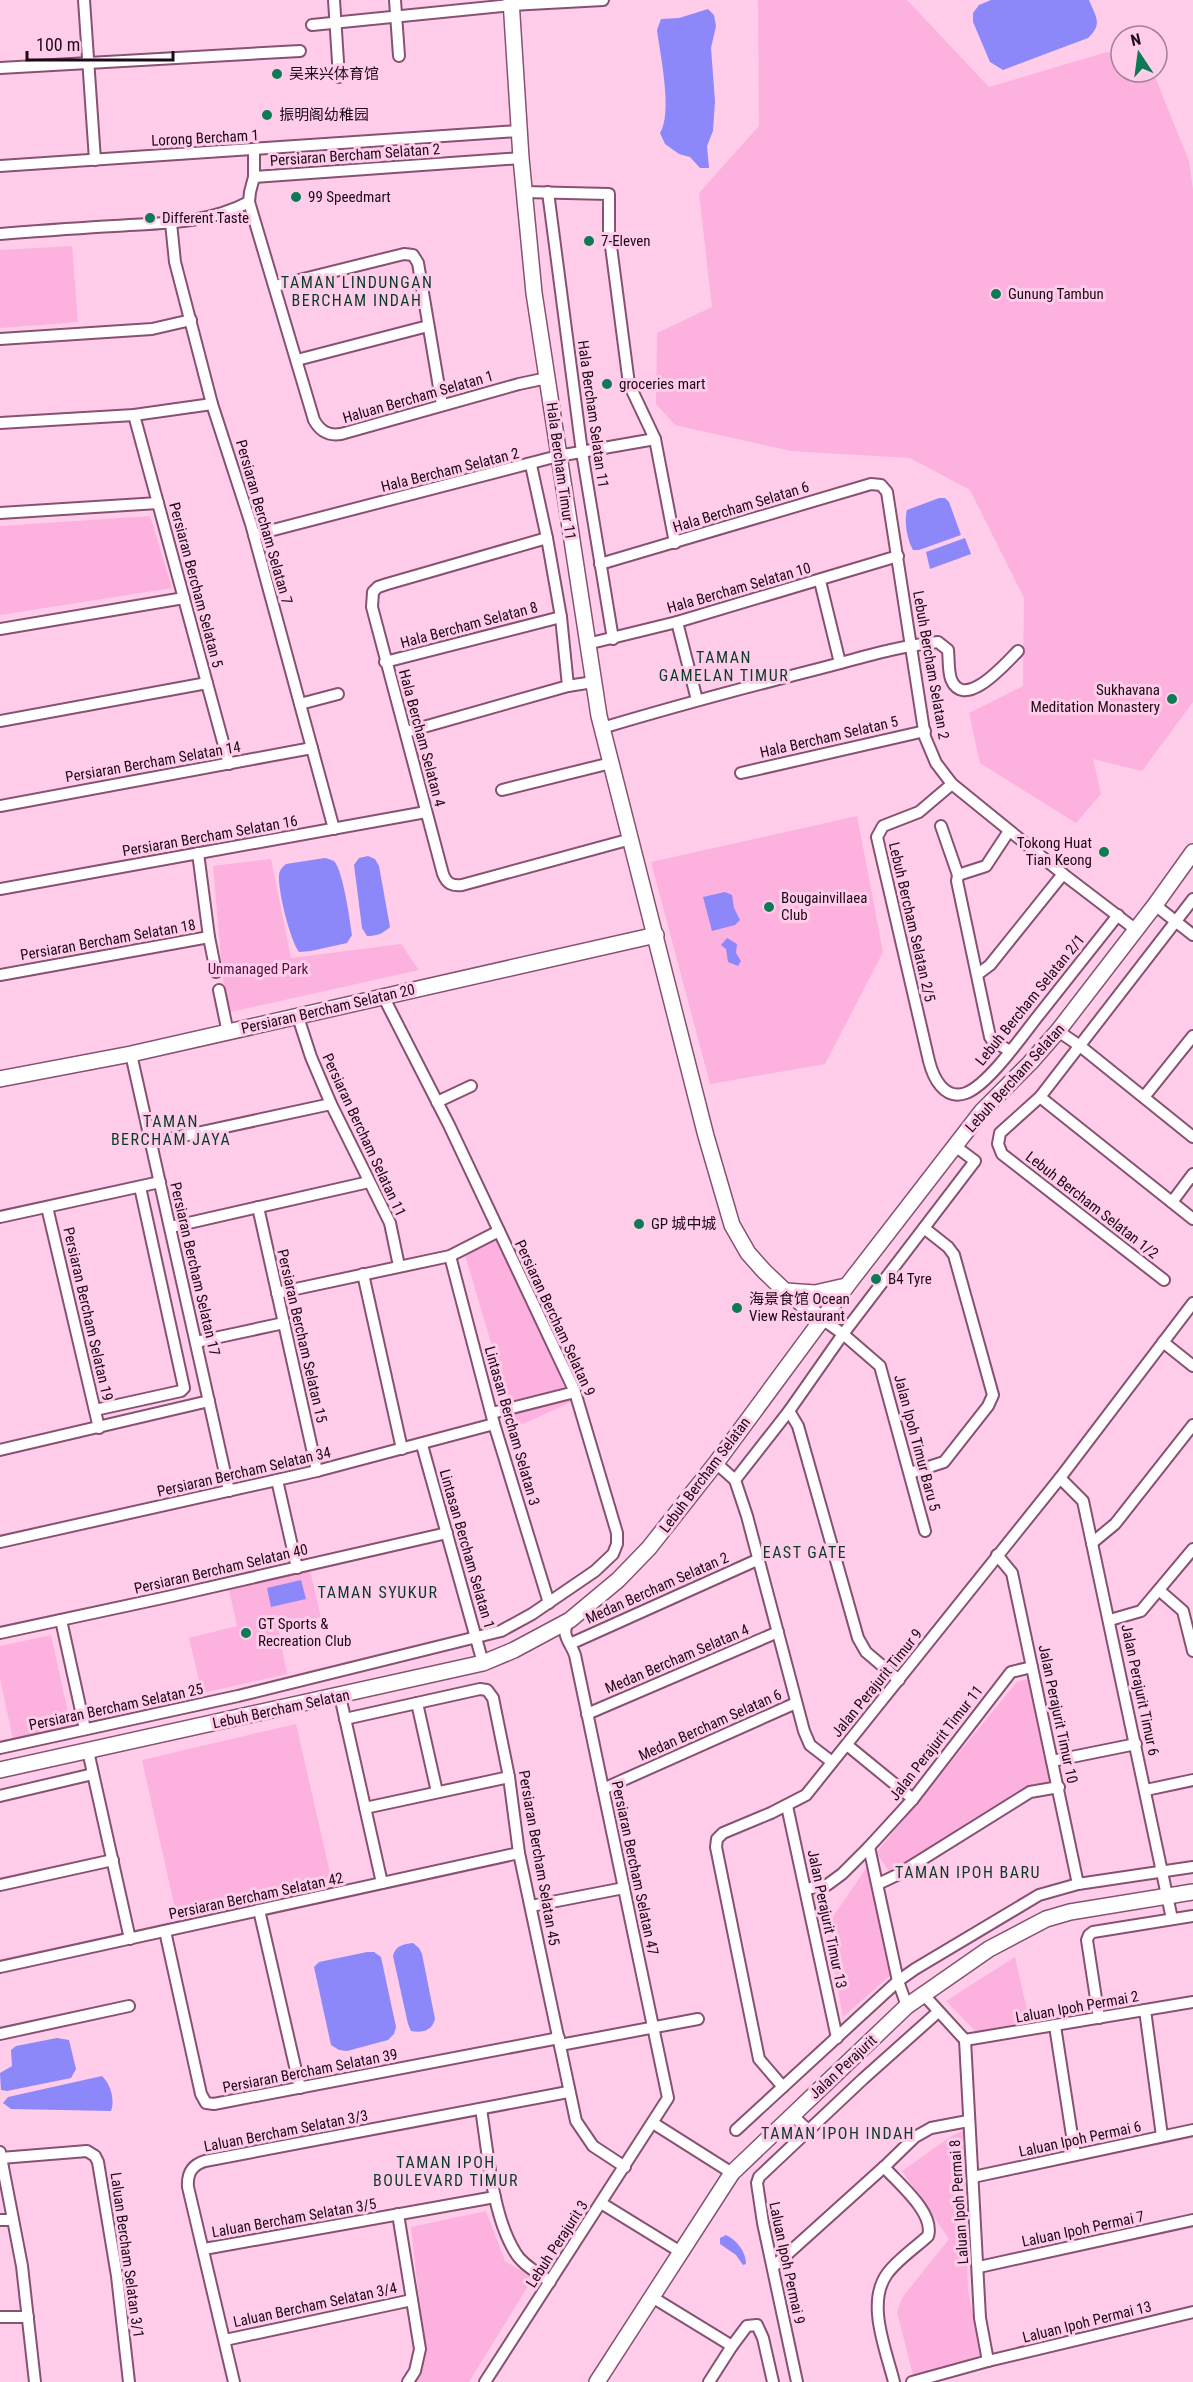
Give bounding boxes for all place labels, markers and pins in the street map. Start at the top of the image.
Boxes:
place label: 吴来兴体育馆 [289,65,379,83]
marker: 吴来兴体育馆 [270,67,284,81]
place label: 振明阁幼稚园 [279,106,369,124]
marker: 振明阁幼稚园 [260,108,274,122]
place label: 99 Speedmart [308,188,391,206]
marker: 99 Speedmart [289,190,303,204]
place label: Different Taste [162,209,249,227]
marker: Different Taste [143,211,157,225]
place label: 7-Eleven [601,232,651,250]
marker: 7-Eleven [582,234,596,248]
place label: Gunung Tambun [1008,285,1104,303]
marker: Gunung Tambun [989,287,1003,301]
place label: groceries mart [619,375,706,393]
marker: groceries mart [600,377,614,391]
place label: Sukhavana Meditation Monastery [1030,681,1160,716]
marker: Sukhavana Meditation Monastery [1165,692,1179,706]
place label: Tokong Huat Tian Keong [1017,834,1092,869]
marker: Tokong Huat Tian Keong [1097,845,1111,859]
place label: Bougainvillaea Club [781,889,867,924]
marker: Bougainvillaea Club [762,900,776,914]
place label: GP 城中城 [651,1215,717,1233]
marker: GP 城中城 [632,1217,646,1231]
place label: B4 Tyre [888,1270,932,1288]
marker: B4 Tyre [869,1272,883,1286]
place label: 海景食馆 Ocean View Restaurant [749,1290,850,1325]
marker: 海景食馆 Ocean View Restaurant [730,1301,744,1315]
place label: GT Sports & Recreation Club [258,1615,351,1650]
marker: GT Sports & Recreation Club [239,1626,253,1640]

